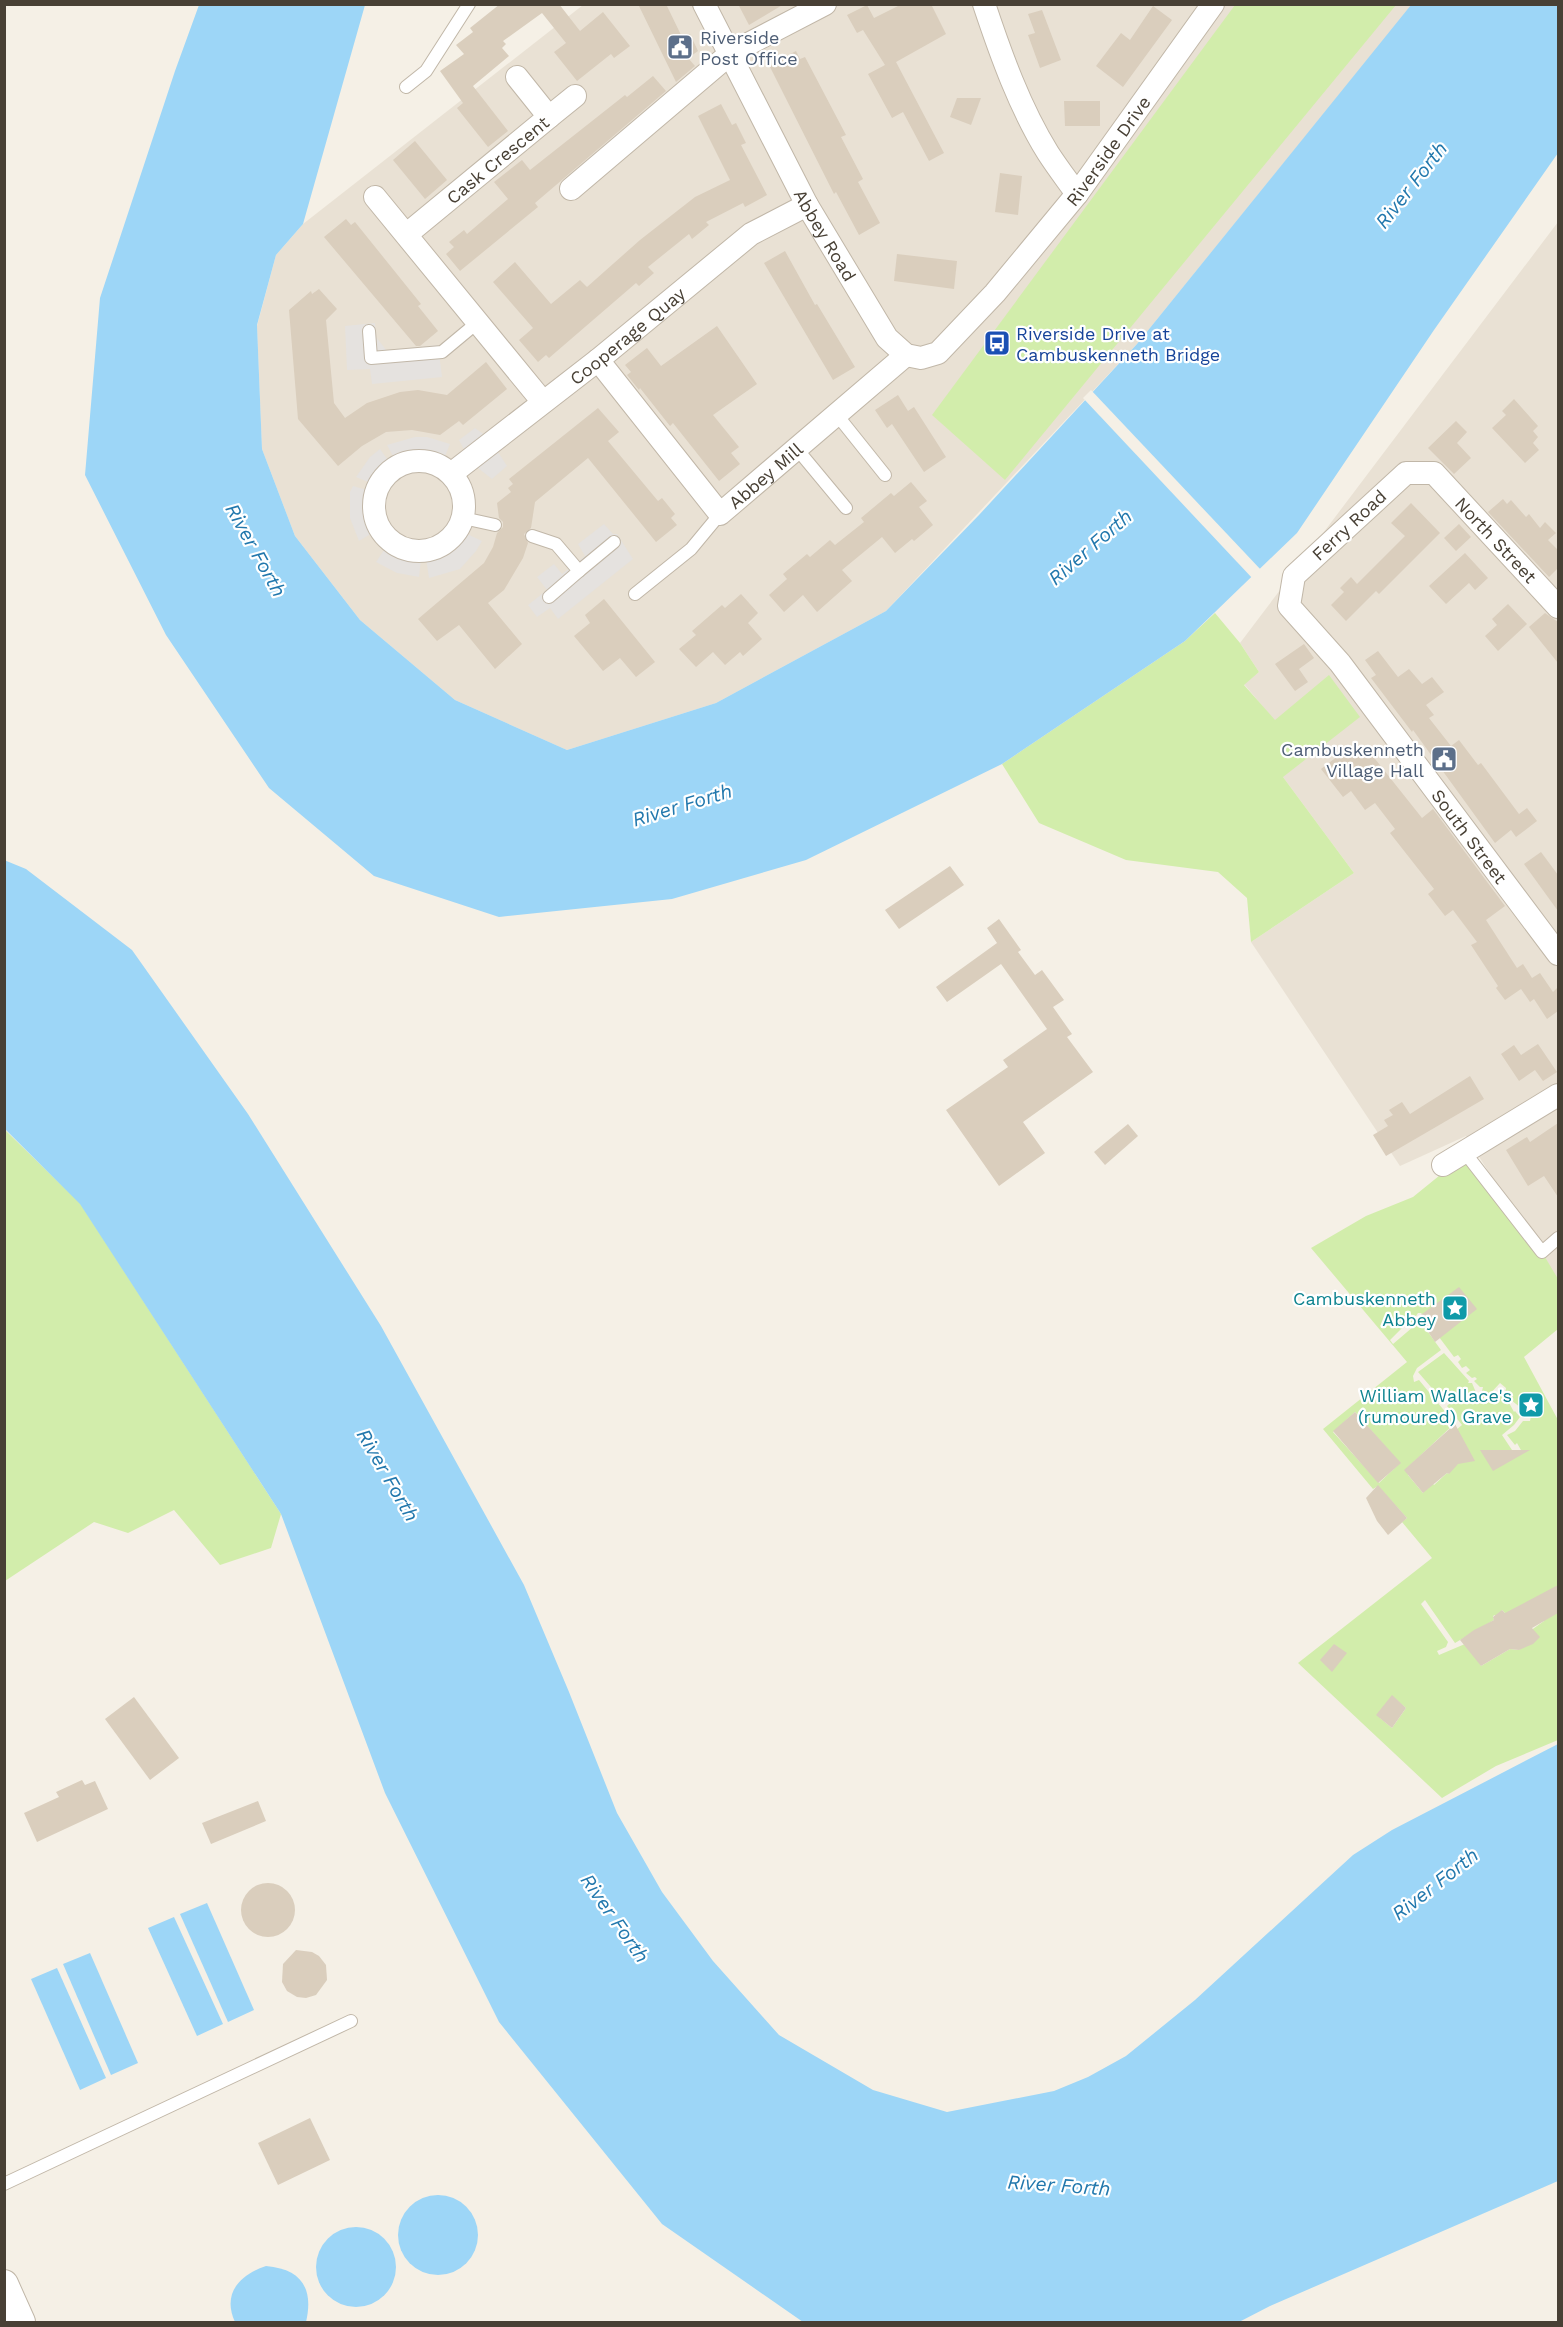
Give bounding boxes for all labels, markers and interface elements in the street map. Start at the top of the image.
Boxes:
place label: Riverside Post Office [700,27,798,69]
public building icon: Riverside Post Office [665,32,695,62]
street label: Riverside Drive [1061,92,1154,210]
street label: Cask Crescent [442,111,553,208]
water label: River Forth [1370,137,1452,233]
street label: Abbey Road [790,185,861,285]
street label: Cooperage Quay [565,282,690,389]
place label: Riverside Drive at Cambuskenneth Bridge [1016,323,1220,365]
bus stop icon: Riverside Drive at Cambuskenneth Bridge [982,328,1012,358]
street label: Abbey Mill [724,438,807,513]
street label: Ferry Road [1307,485,1391,565]
street label: North Street [1451,493,1541,588]
water label: River Forth [220,499,292,601]
water label: River Forth [1043,504,1137,590]
place label: Cambuskenneth Village Hall [1281,739,1424,781]
public building icon: Cambuskenneth Village Hall [1429,744,1459,774]
water label: River Forth [629,778,735,832]
street label: South Street [1428,785,1512,888]
place label: Cambuskenneth Abbey [1293,1288,1437,1330]
place icon: Cambuskenneth Abbey [1440,1293,1470,1323]
place label: William Wallace's (rumoured) Grave [1358,1385,1512,1427]
place icon: William Wallace's (rumoured) Grave [1516,1390,1546,1420]
water label: River Forth [352,1424,424,1526]
water label: River Forth [1387,1843,1483,1925]
water label: River Forth [576,1869,654,1967]
water label: River Forth [1007,2169,1111,2201]

